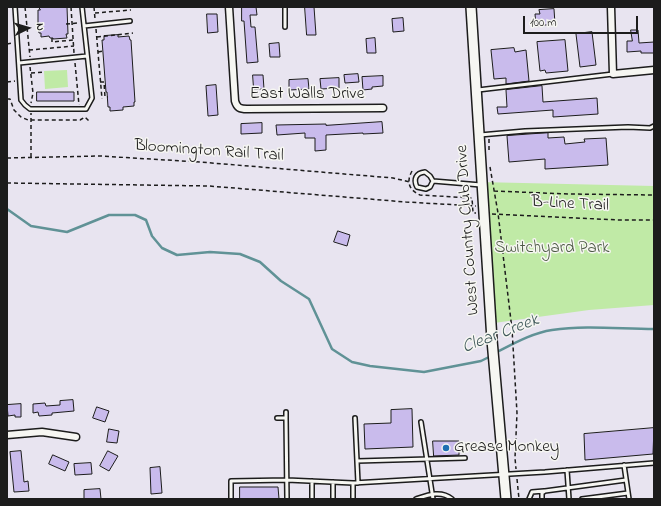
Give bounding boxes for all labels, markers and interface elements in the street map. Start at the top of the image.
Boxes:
north arrow [8,8,48,48]
scale bar [525,8,640,34]
text: 100 m [530,14,557,32]
text: N [32,23,48,31]
street label: East Walls Drive [250,85,364,105]
street label: Bloomington Rail Trail [134,137,284,167]
street label: West Country Club Drive [453,144,485,316]
street label: B-Line Trail [531,193,609,217]
park label: Switchyard Park [495,239,609,259]
water label: Clear Creek [460,311,542,359]
place label: Grease Monkey [454,438,559,458]
marker: Grease Monkey [441,443,451,453]

